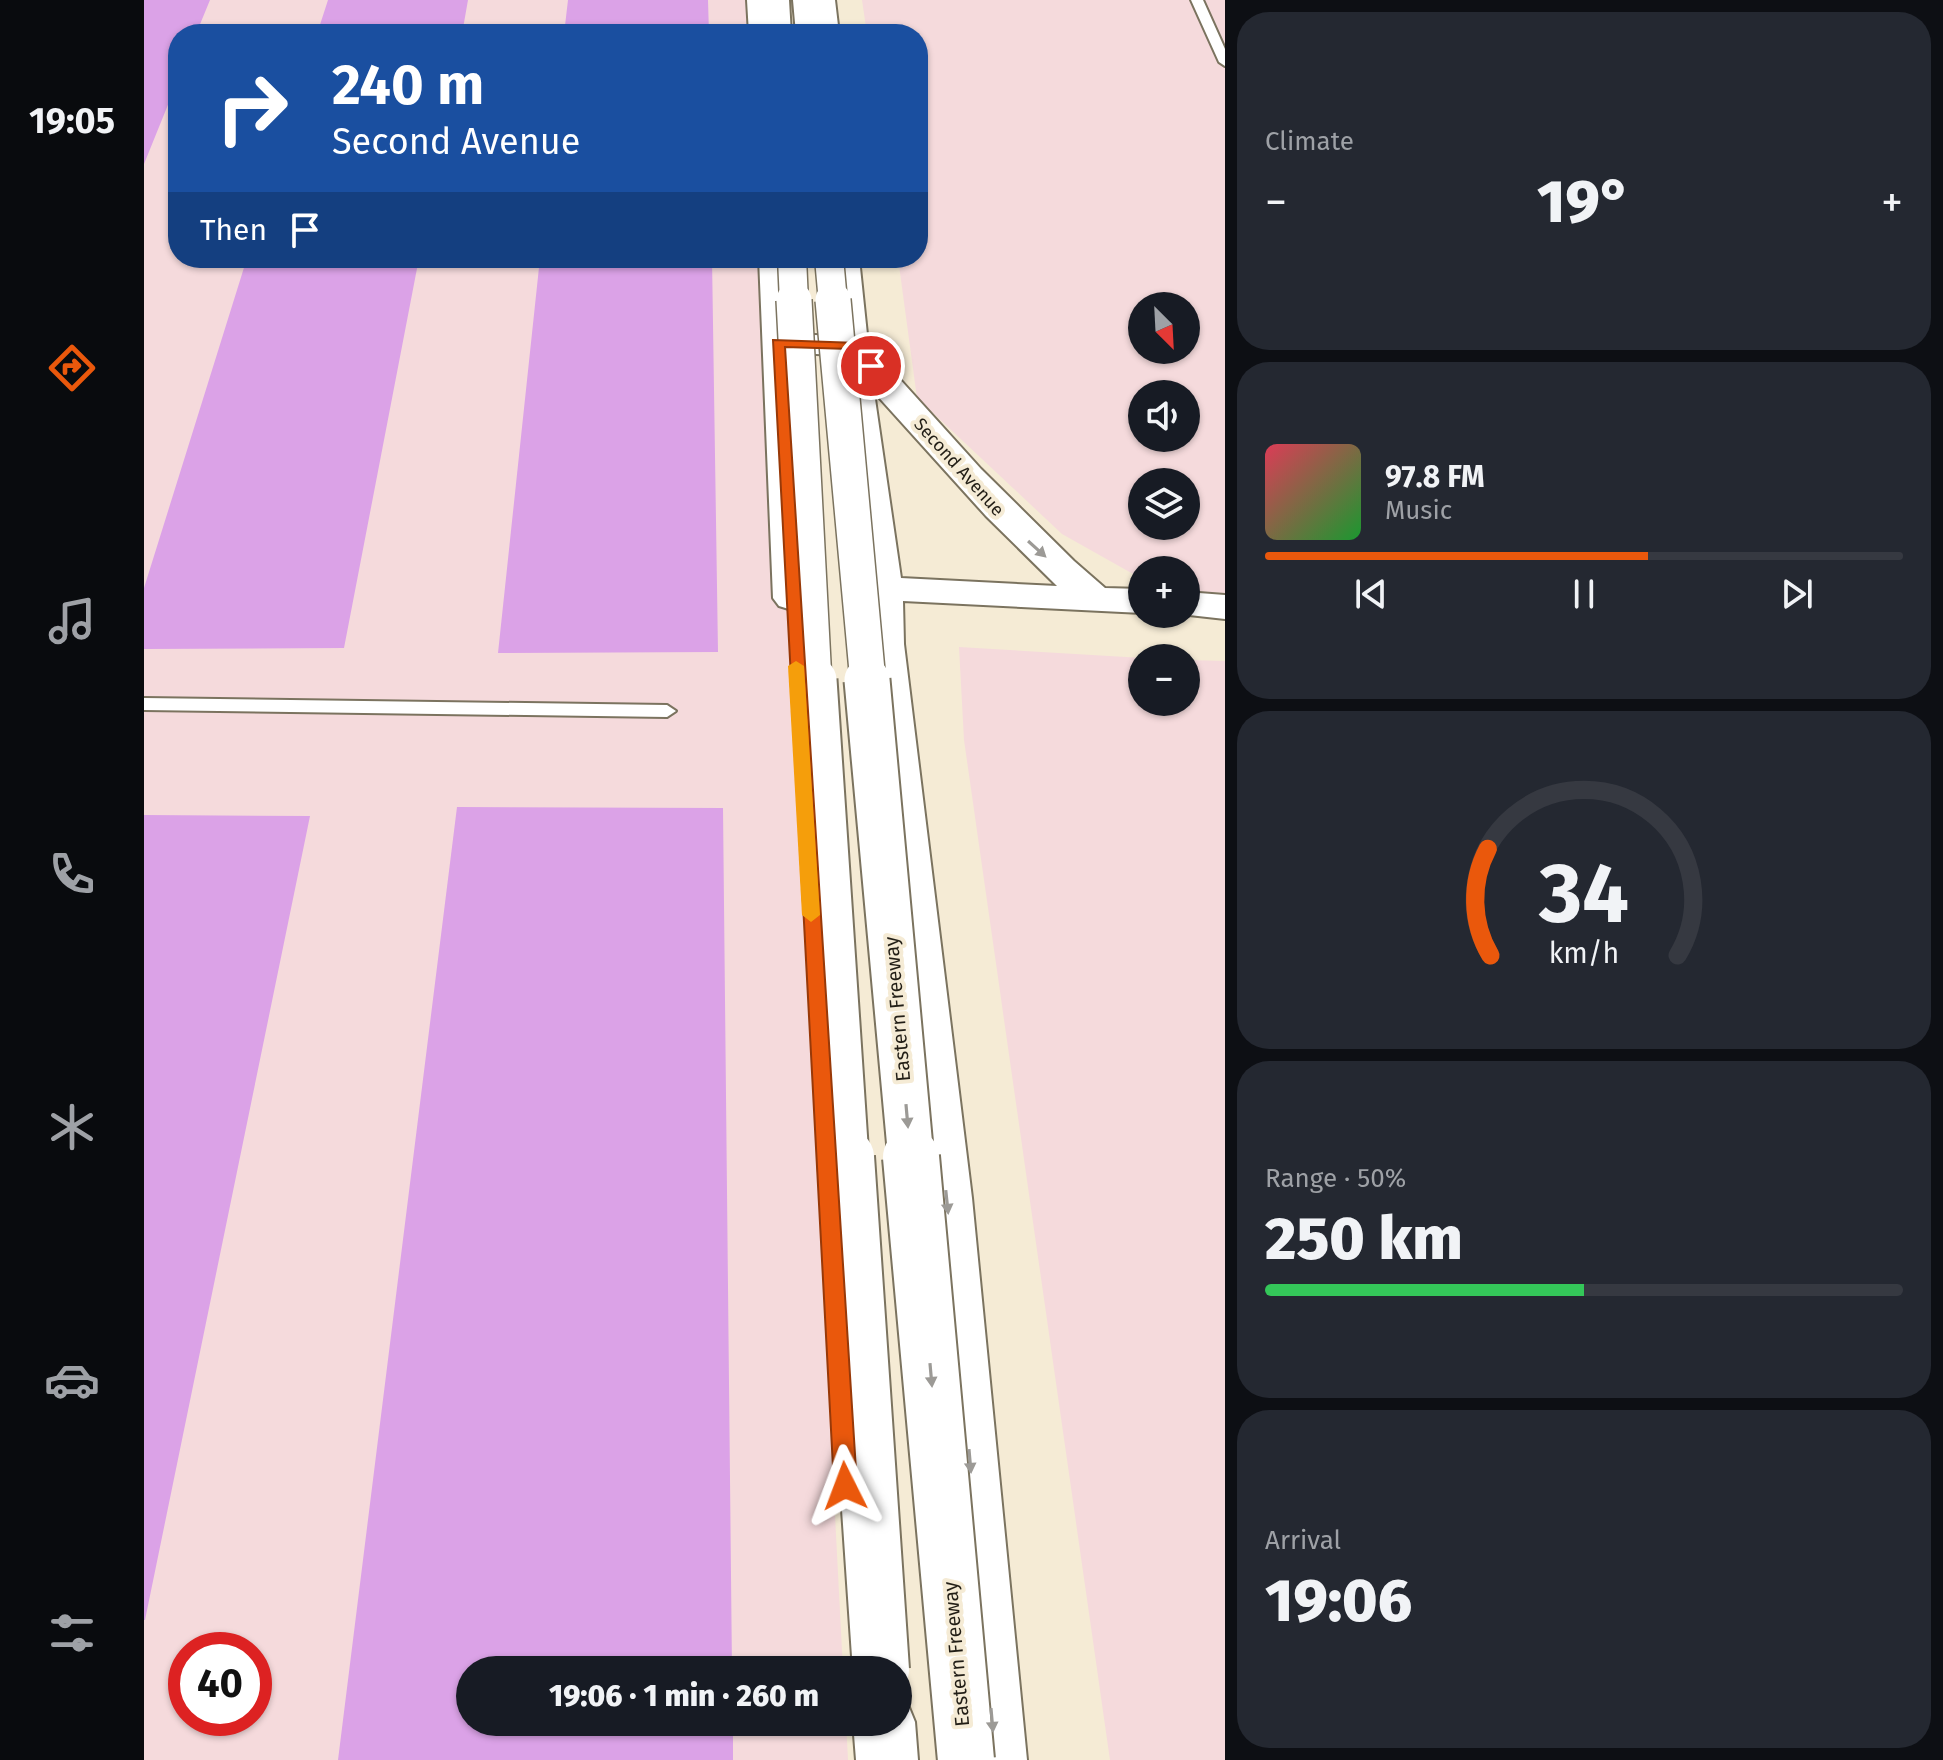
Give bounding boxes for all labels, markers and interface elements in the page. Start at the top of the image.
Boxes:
text: 240 m [332,52,484,119]
icon: right [200,56,304,160]
text: 19:05 [29,99,115,143]
text: Second Avenue [332,120,580,164]
text: Climate [1265,126,1354,157]
text: 19° [1537,166,1631,238]
text: − [1265,176,1287,229]
text: + [1881,176,1903,229]
icon: arrive [283,208,327,252]
text: Then [200,212,267,248]
north arrow [1128,292,1200,364]
map controls [1128,292,1200,716]
pin [837,332,905,400]
icon: directions [44,340,100,396]
icon: arrive [849,344,893,388]
button: sound [1128,380,1200,452]
street label: Second Avenue [909,413,1009,521]
text: 97.8 FM [1385,459,1485,495]
button: layers [1128,468,1200,540]
text: Music [1385,495,1452,526]
one-way arrow [1026,540,1046,557]
button: + [1128,556,1200,628]
icon: previous [1349,572,1393,616]
icon: pause [1562,572,1606,616]
icon: next [1775,572,1819,616]
icon: music [44,593,100,649]
button: − [1128,644,1200,716]
text: 34 [1538,844,1629,944]
icon: phone [44,846,100,902]
street label: Eastern Freeway [879,935,915,1083]
text: km/h [1549,936,1619,971]
icon: climate [44,1099,100,1155]
one-way arrow [901,1104,914,1129]
text: Range · 50% [1265,1163,1406,1194]
one-way arrow [941,1190,954,1215]
text: 250 km [1265,1203,1463,1275]
icon: car [44,1352,100,1408]
one-way arrow [924,1363,937,1388]
position arrow [803,1444,887,1528]
one-way arrow [964,1449,977,1474]
text: Arrival [1265,1525,1341,1556]
text: 19:06 [1265,1565,1412,1637]
street label: Eastern Freeway [938,1580,974,1728]
icon: filters [44,1605,100,1661]
speed limit sign: 40 [168,1632,272,1736]
text: 19:06 · 1 min · 260 m [549,1678,819,1714]
one-way arrow [986,1708,999,1733]

